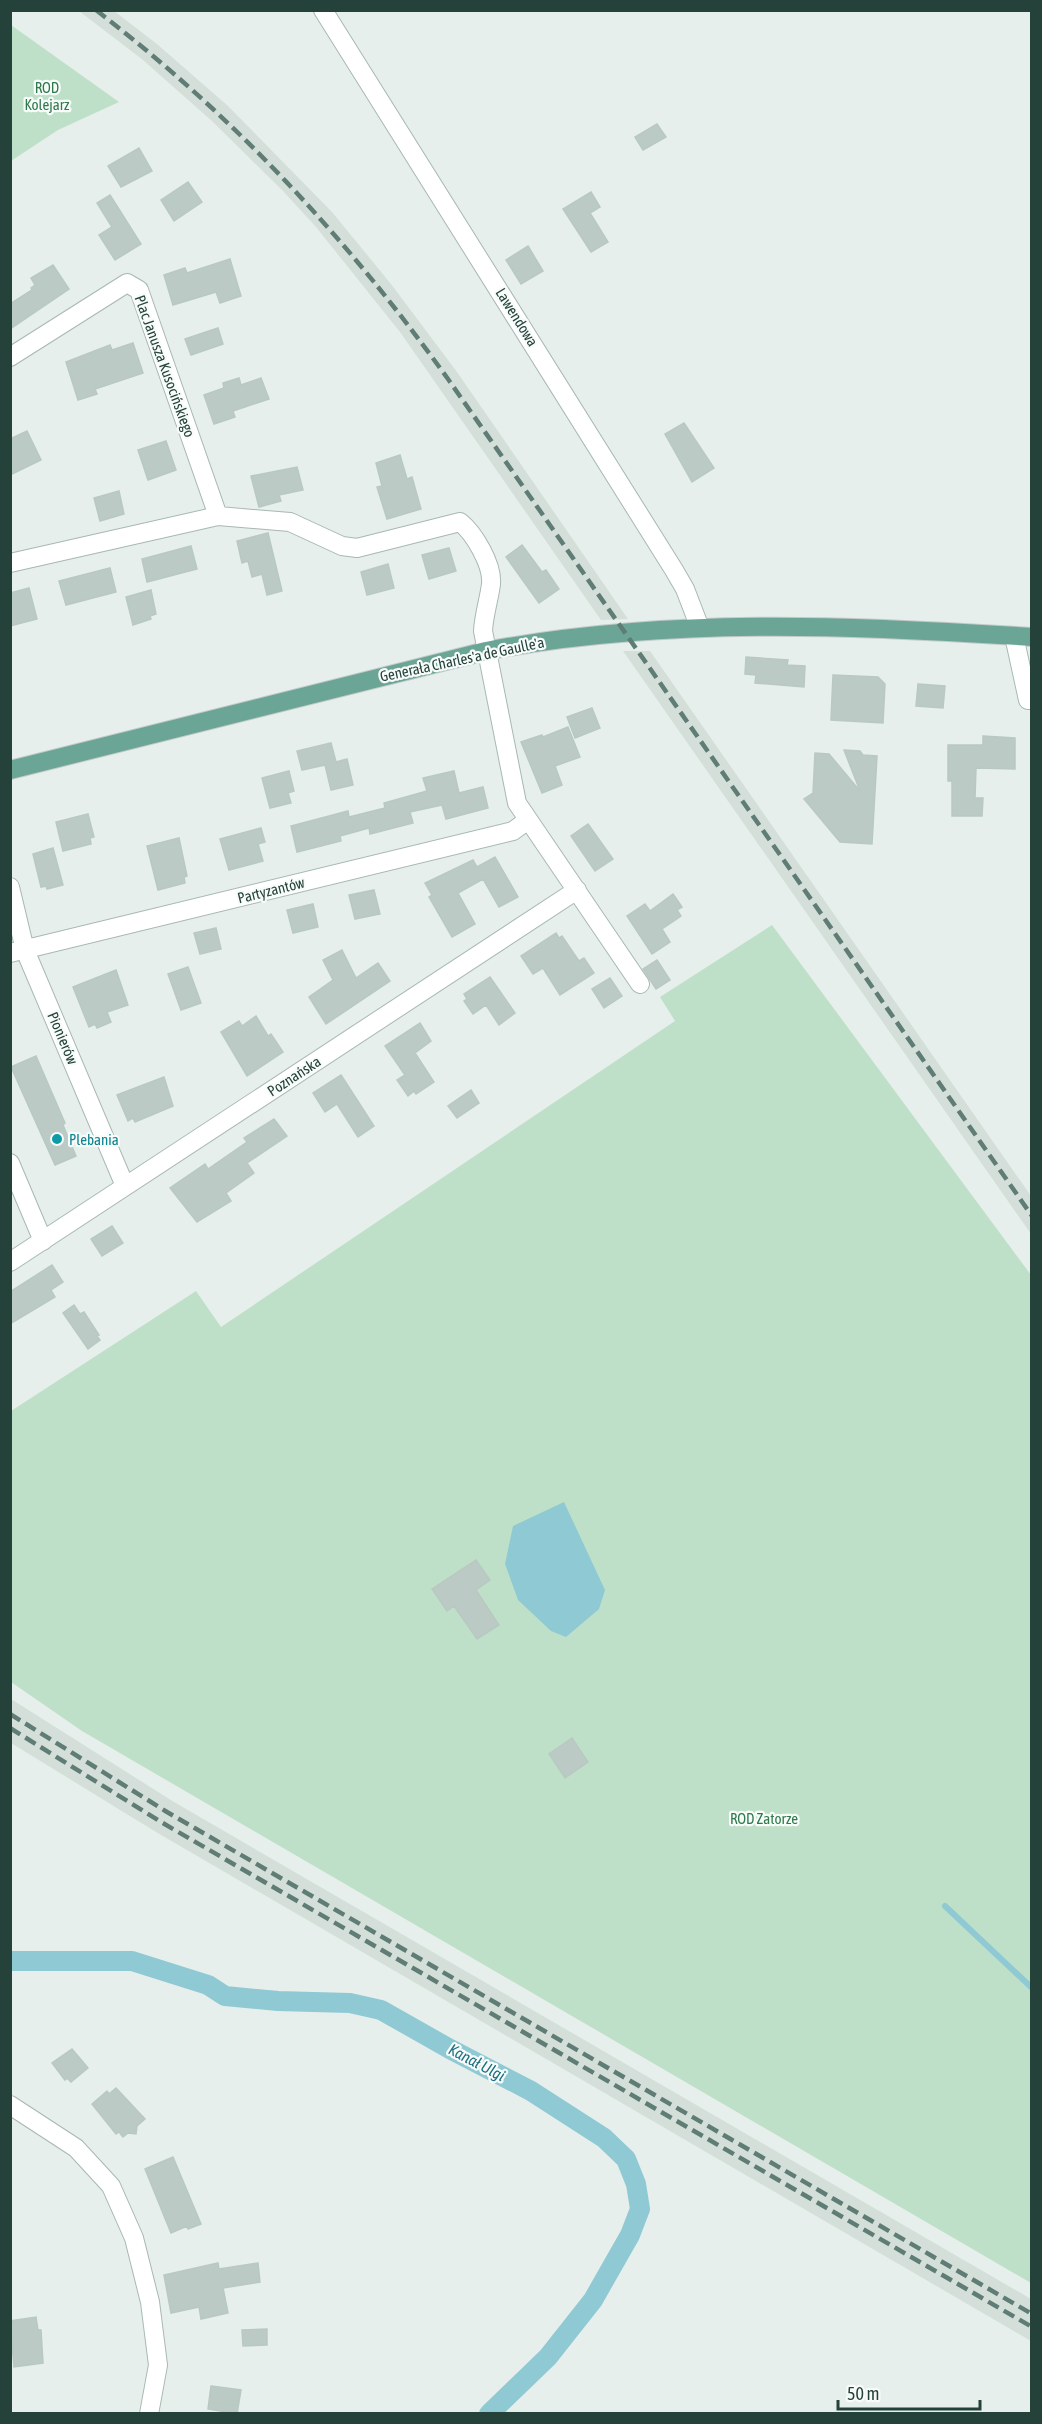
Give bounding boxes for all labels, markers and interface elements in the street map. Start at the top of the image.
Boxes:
park label: ROD Kolejarz [25,79,70,113]
street label: Lawendowa [492,285,542,349]
street label: Plac Janusza Kusocińskiego [131,293,199,439]
street label: Generała Charles'a de Gaulle'a [378,633,546,685]
street label: Partyzantów [236,873,306,907]
street label: Pionierów [44,1009,82,1067]
street label: Poznańska [264,1053,324,1099]
place label: Plebania [69,1131,119,1148]
marker: Plebania [50,1132,64,1146]
park label: ROD Zatorze [730,1810,798,1827]
water label: Kanał Ulgi [445,2040,509,2085]
scale bar [838,2373,980,2411]
text: 50 m [847,2383,879,2404]

